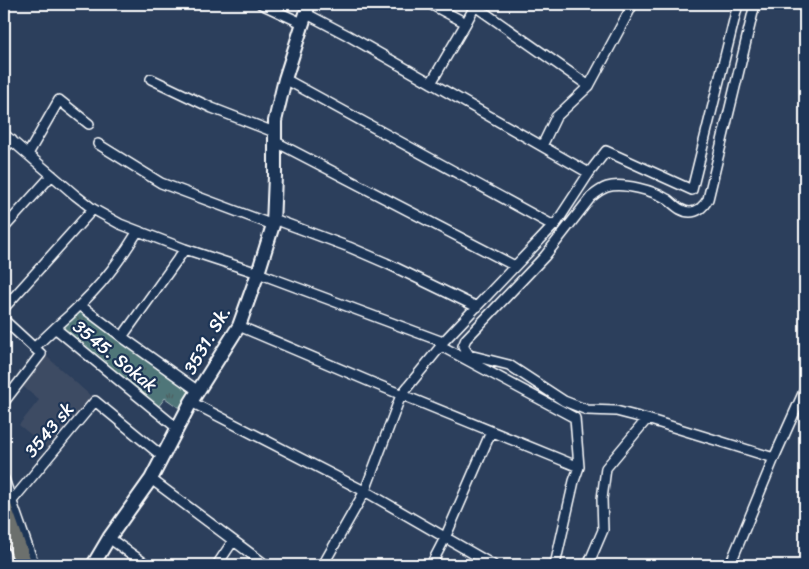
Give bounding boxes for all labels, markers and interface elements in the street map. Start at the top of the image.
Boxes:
street label: 3531. Sk. [174,300,240,380]
street label: 3545. Sokak [65,312,165,401]
street label: 3543 sk [16,395,82,465]

